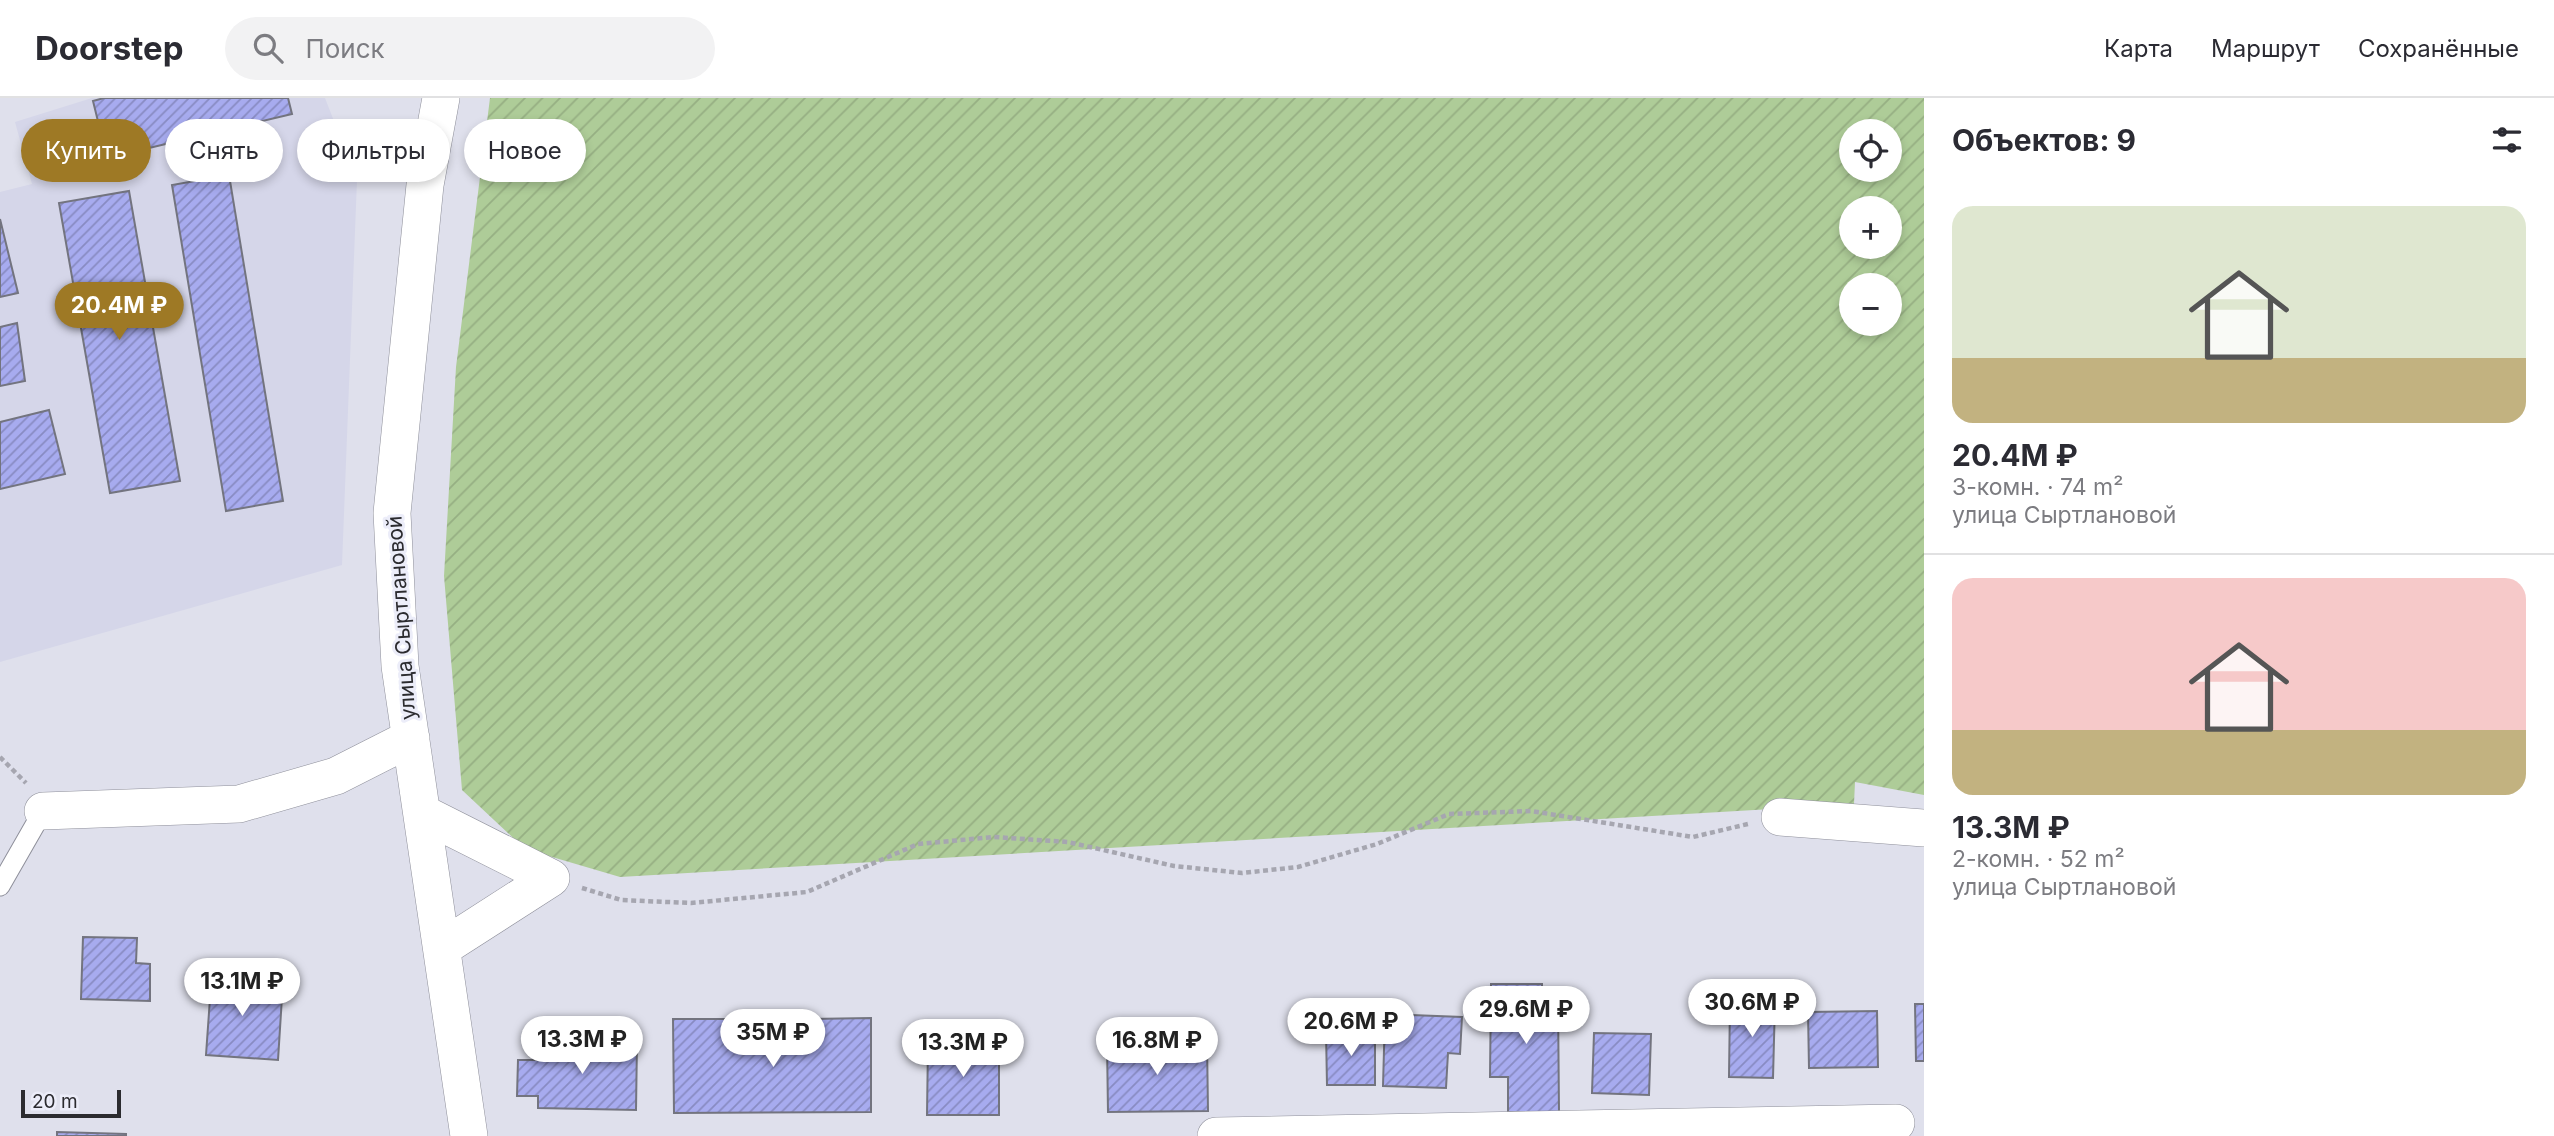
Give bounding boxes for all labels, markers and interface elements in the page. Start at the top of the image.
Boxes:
search box [225,17,715,80]
text: Doorstep [35,28,183,68]
icon: search [249,29,287,67]
text: Поиск [305,33,385,64]
text: Карта [2104,34,2173,63]
text: Маршрут [2211,34,2320,63]
text: Сохранённые [2358,34,2519,63]
chip: Купить [21,119,151,182]
chip: Снять [165,119,283,182]
chip: Фильтры [297,119,450,182]
chip: Новое [464,119,586,182]
map controls [1839,119,1902,336]
button: locate [1839,119,1902,182]
icon: filters [2488,121,2526,159]
text: Объектов: 9 [1952,122,2136,158]
button: + [1839,196,1902,259]
icon: home [2176,252,2302,378]
button: − [1839,273,1902,336]
pin: 20.4M ₽ [54,282,184,342]
text: 20.4M ₽ [71,291,167,319]
text: 20.4M ₽ [1952,437,2078,473]
text: 3-комн. · 74 m² [1952,473,2123,501]
text: улица Сыртлановой [1952,501,2176,529]
street label: улица Сыртлановой [381,515,421,721]
icon: home [2176,624,2302,750]
text: 13.3M ₽ [1952,809,2070,845]
text: 2-комн. · 52 m² [1952,845,2125,873]
text: улица Сыртлановой [1952,873,2176,901]
pin: 13.1M ₽ [177,958,307,1018]
text: 13.1M ₽ [200,967,284,995]
pin: 30.6M ₽ [1687,979,1817,1039]
pin: 29.6M ₽ [1461,986,1591,1046]
text: 30.6M ₽ [1704,988,1800,1016]
text: 29.6M ₽ [1479,995,1573,1023]
pin: 20.6M ₽ [1286,998,1416,1058]
text: 20.6M ₽ [1303,1007,1399,1035]
pin: 35M ₽ [724,1010,822,1069]
pin: 13.3M ₽ [517,1016,647,1076]
text: 35M ₽ [736,1018,810,1046]
pin: 16.8M ₽ [1092,1018,1222,1077]
pin: 13.3M ₽ [898,1020,1028,1079]
text: 13.3M ₽ [537,1025,627,1053]
text: 16.8M ₽ [1112,1026,1202,1054]
text: 13.3M ₽ [918,1028,1008,1056]
scale bar [21,1087,121,1119]
text: 20 m [32,1090,78,1113]

